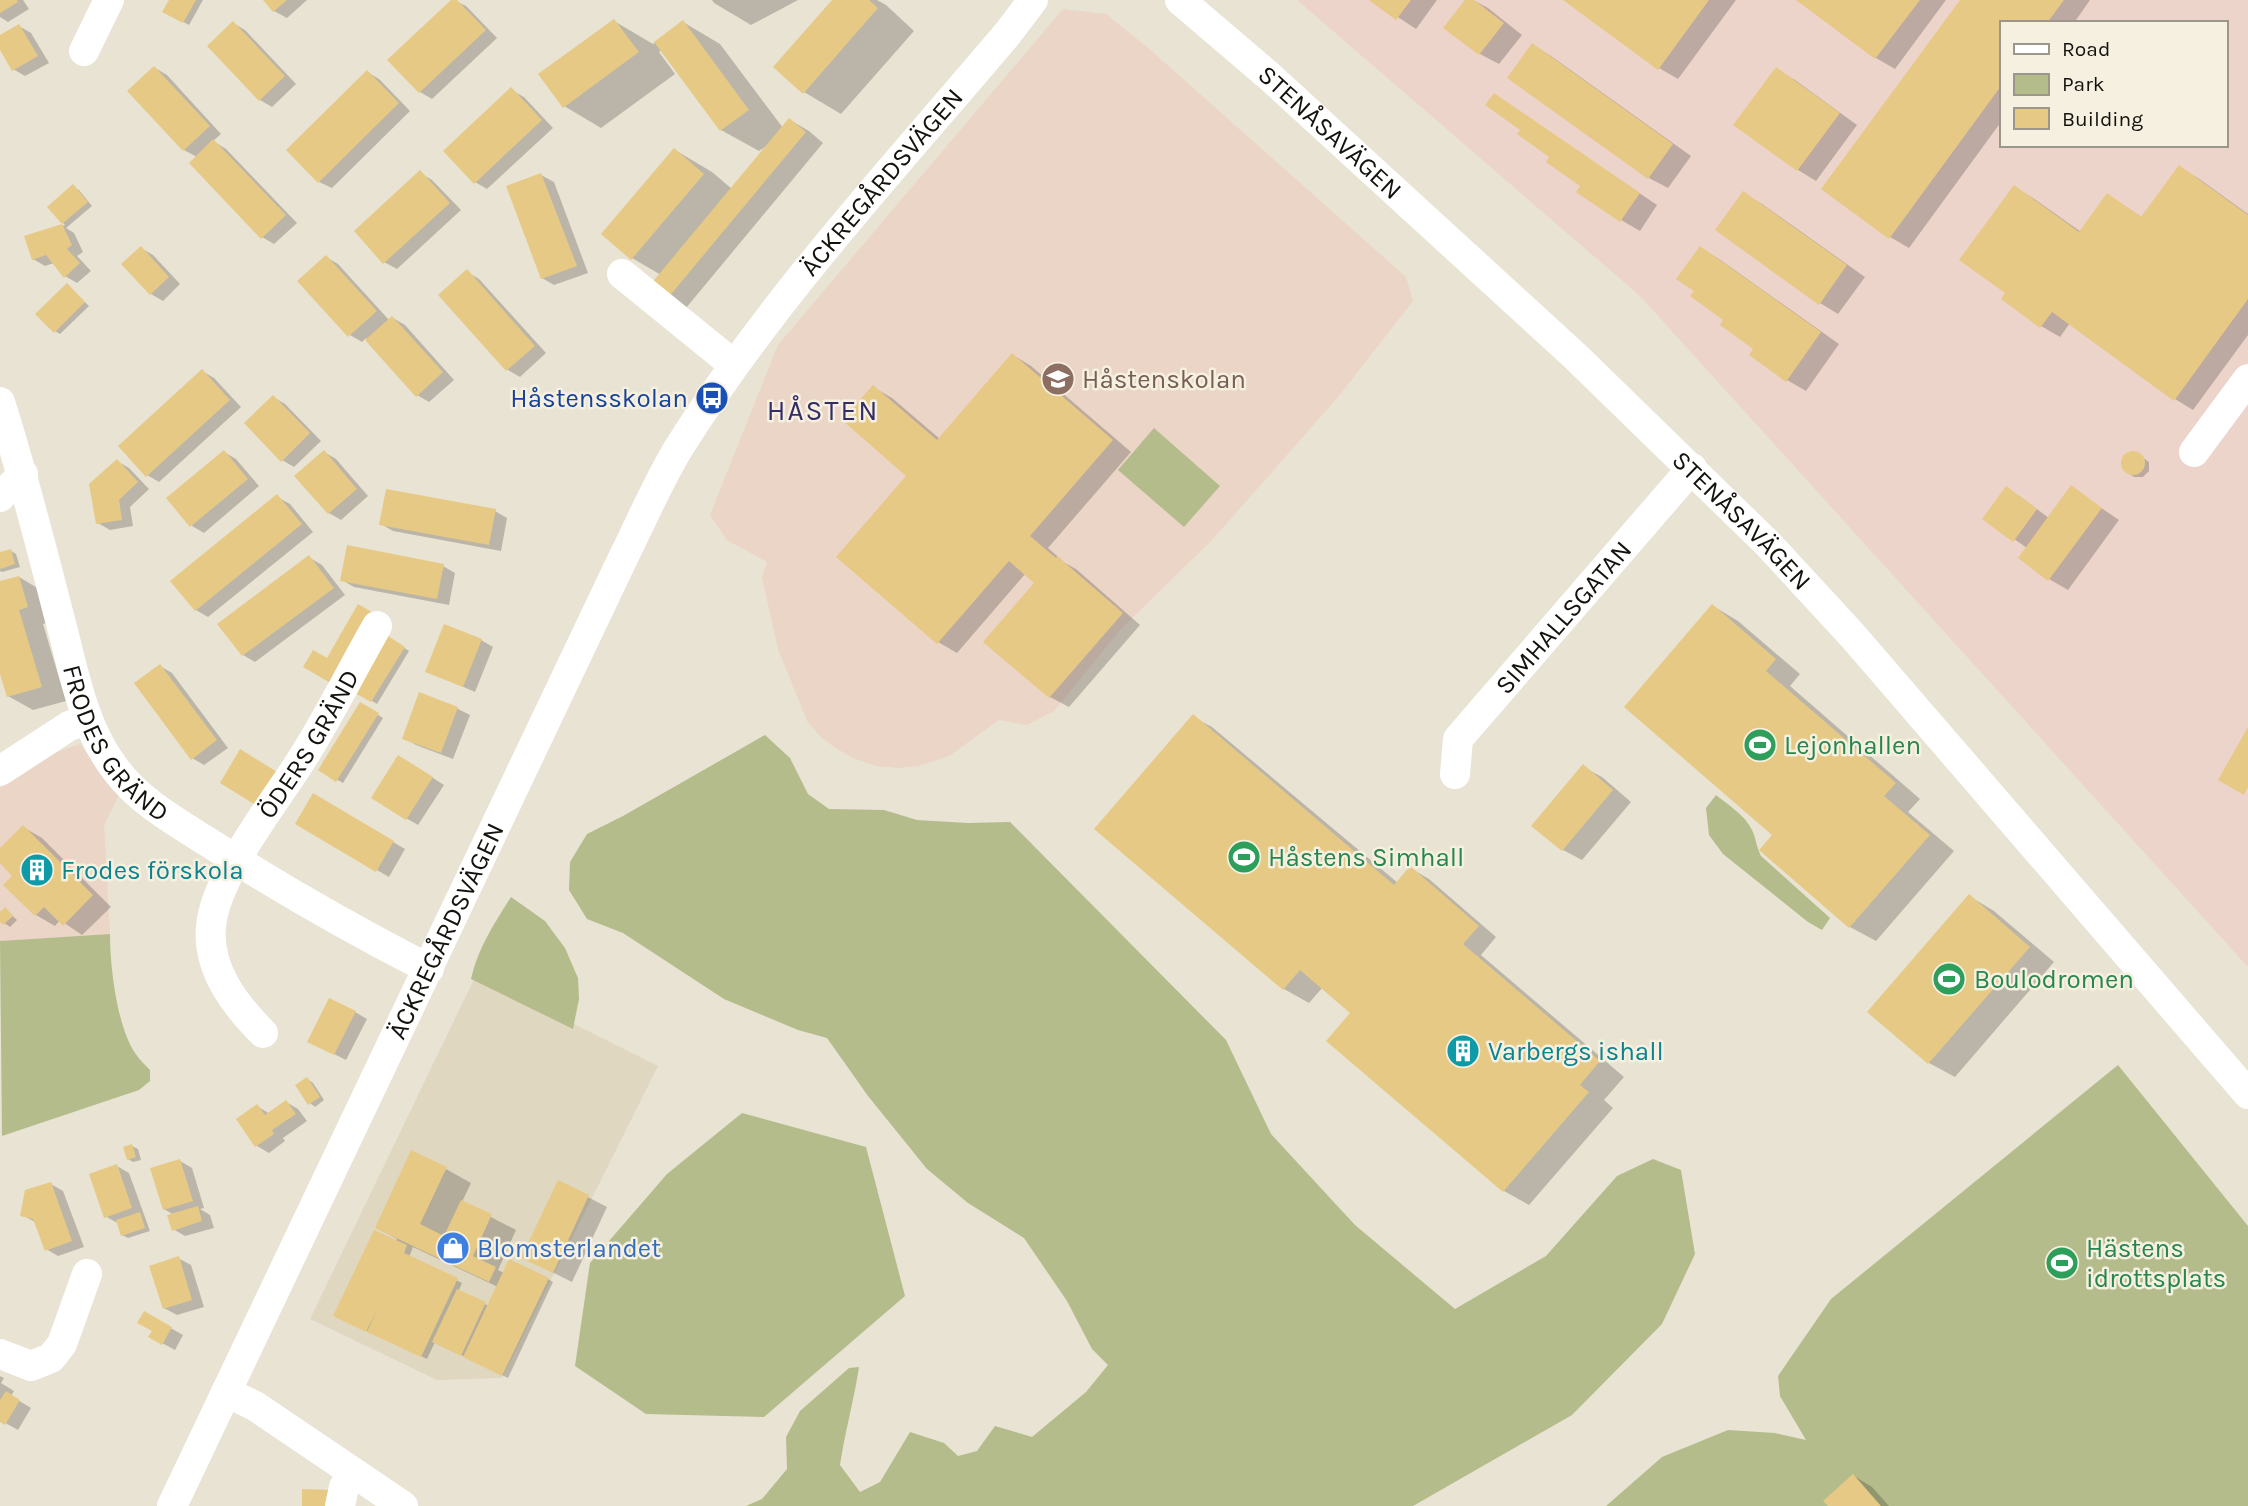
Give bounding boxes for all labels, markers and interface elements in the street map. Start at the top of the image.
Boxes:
legend [2000,21,2227,147]
text: Road [2062,37,2110,61]
street label: STENÅSAVÄGEN [1252,59,1408,206]
text: Park [2062,72,2105,96]
street label: ÄCKREGÅRDSVÄGEN [794,82,970,282]
text: Building [2062,107,2143,131]
school or university icon: Håstenskolan [1039,360,1077,398]
place label: Håstenskolan [1082,364,1246,395]
bus stop icon: Håstensskolan [693,379,731,417]
place label: Håstensskolan [510,383,688,414]
district label: HÅSTEN [767,394,879,427]
street label: STENÅSAVÄGEN [1666,445,1818,597]
street label: SIMHALLSGATAN [1489,535,1638,701]
street label: FRODES GRÄND [56,661,175,828]
street label: ÖDERS GRÄND [252,664,366,824]
sports icon: Lejonhallen [1741,726,1779,764]
place label: Lejonhallen [1784,730,1921,761]
street label: ÄCKREGÅRDSVÄGEN [381,818,511,1044]
sports icon: Håstens Simhall [1225,838,1263,876]
place label: Håstens Simhall [1268,842,1464,873]
building icon: Frodes förskola [18,851,56,889]
place label: Frodes förskola [61,855,243,886]
sports icon: Boulodromen [1930,960,1968,998]
place label: Boulodromen [1974,964,2134,995]
building icon: Varbergs ishall [1444,1032,1482,1070]
place label: Varbergs ishall [1488,1036,1664,1067]
shop icon: Blomsterlandet [434,1229,472,1267]
place label: Blomsterlandet [477,1233,661,1264]
place label: Hästens idrottsplats [2086,1233,2226,1294]
sports icon: Hästens idrottsplats [2043,1244,2081,1282]

